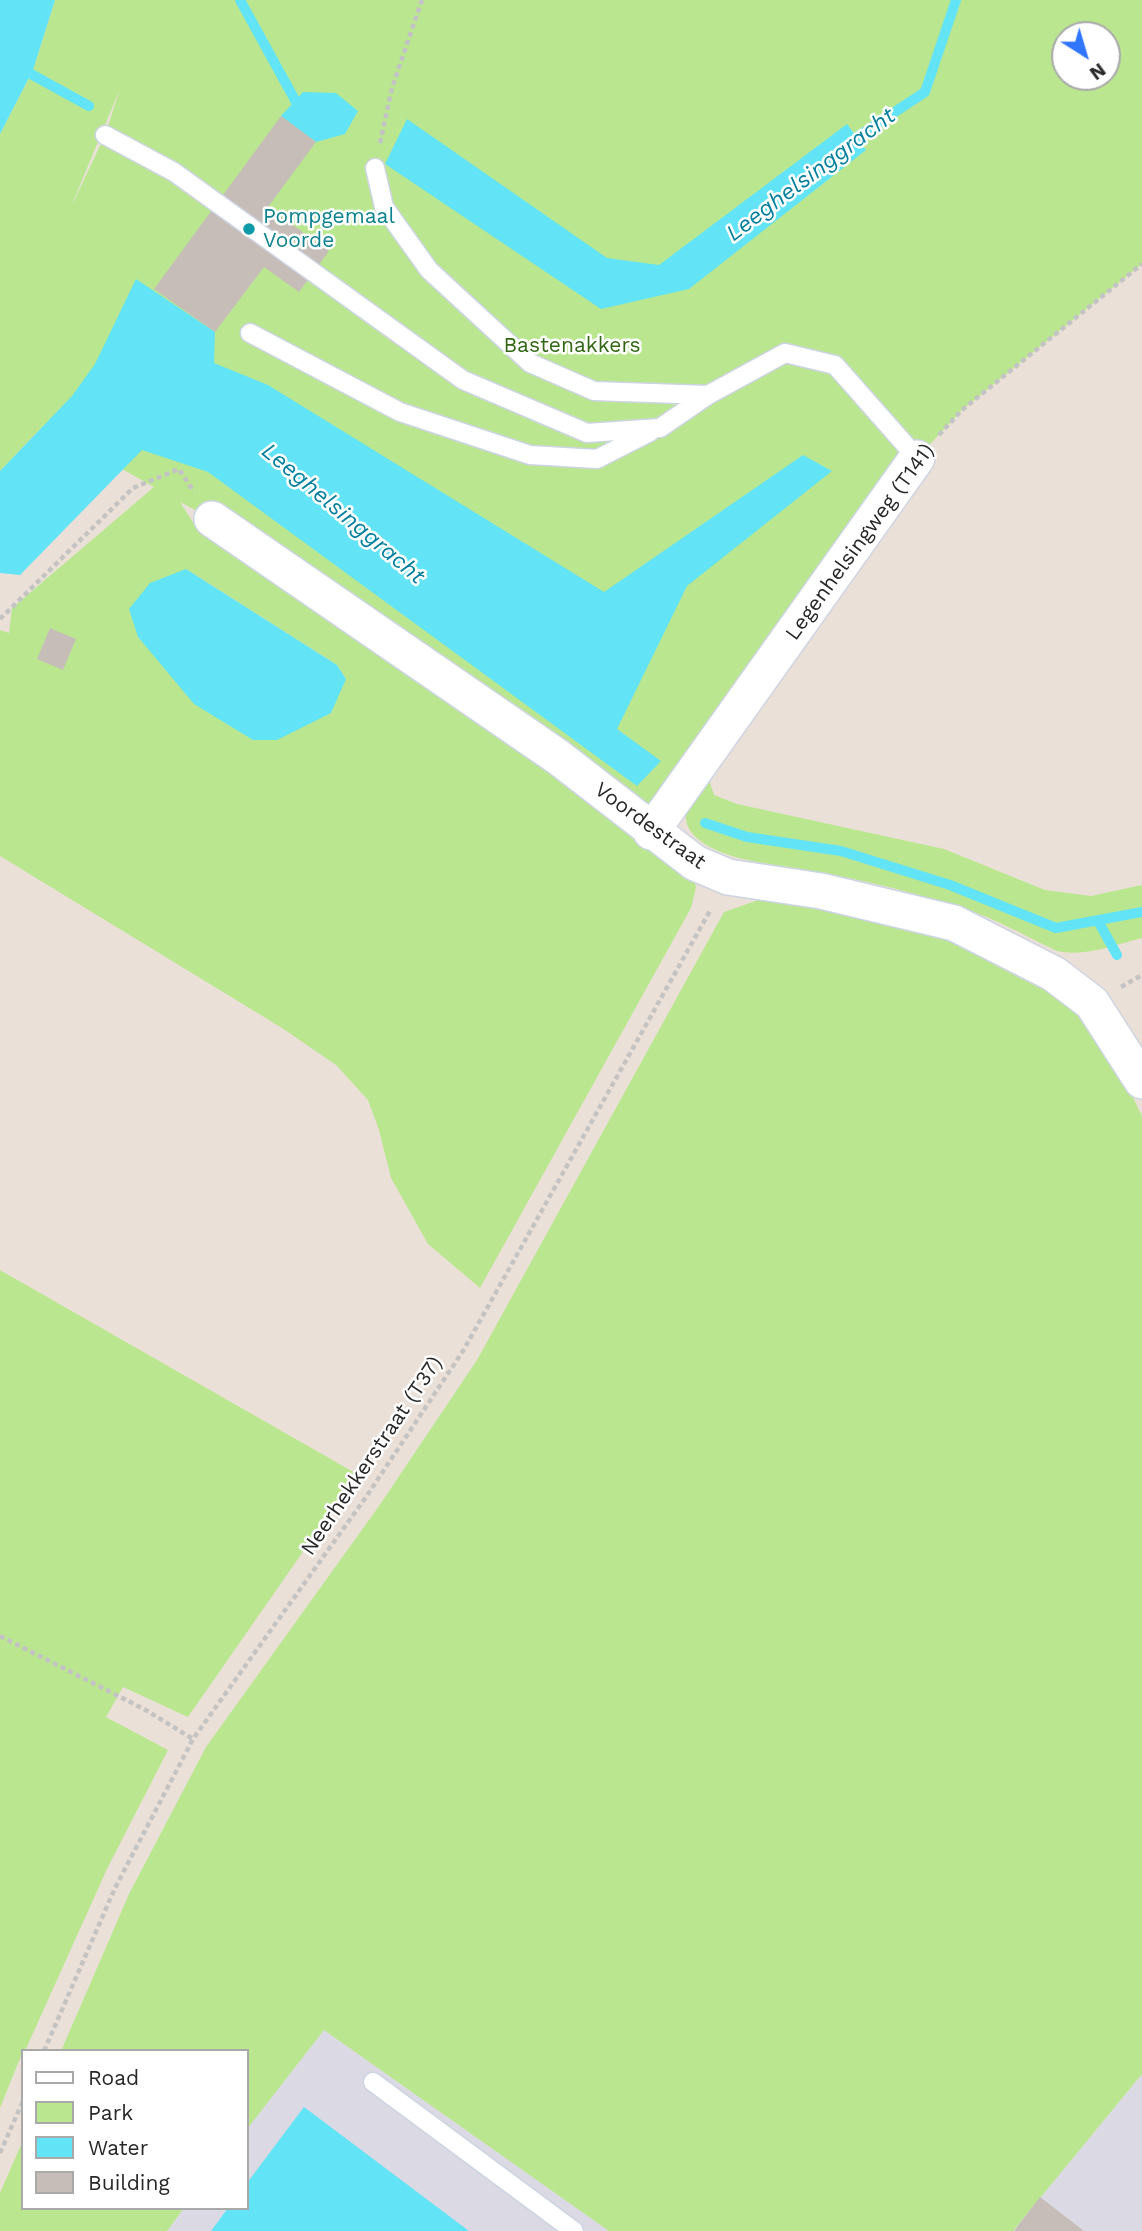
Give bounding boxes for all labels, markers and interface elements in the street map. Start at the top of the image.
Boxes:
north arrow [1051,21,1121,91]
text: N [1085,58,1110,85]
water label: Leeghelsinggracht [721,102,901,248]
place label: Pompgemaal Voorde [263,204,395,254]
marker: Pompgemaal Voorde [241,221,257,237]
park label: Bastenakkers [503,333,641,359]
water label: Leeghelsinggracht [256,438,430,590]
street label: Legenhelsingweg (T141) [780,439,940,645]
street label: Voordestraat [589,777,711,875]
street label: Neerhekkerstraat (T37) [296,1352,448,1560]
legend [21,2049,248,2210]
text: Road [88,2065,139,2090]
text: Park [88,2100,133,2125]
text: Water [88,2135,148,2160]
text: Building [88,2170,170,2195]

